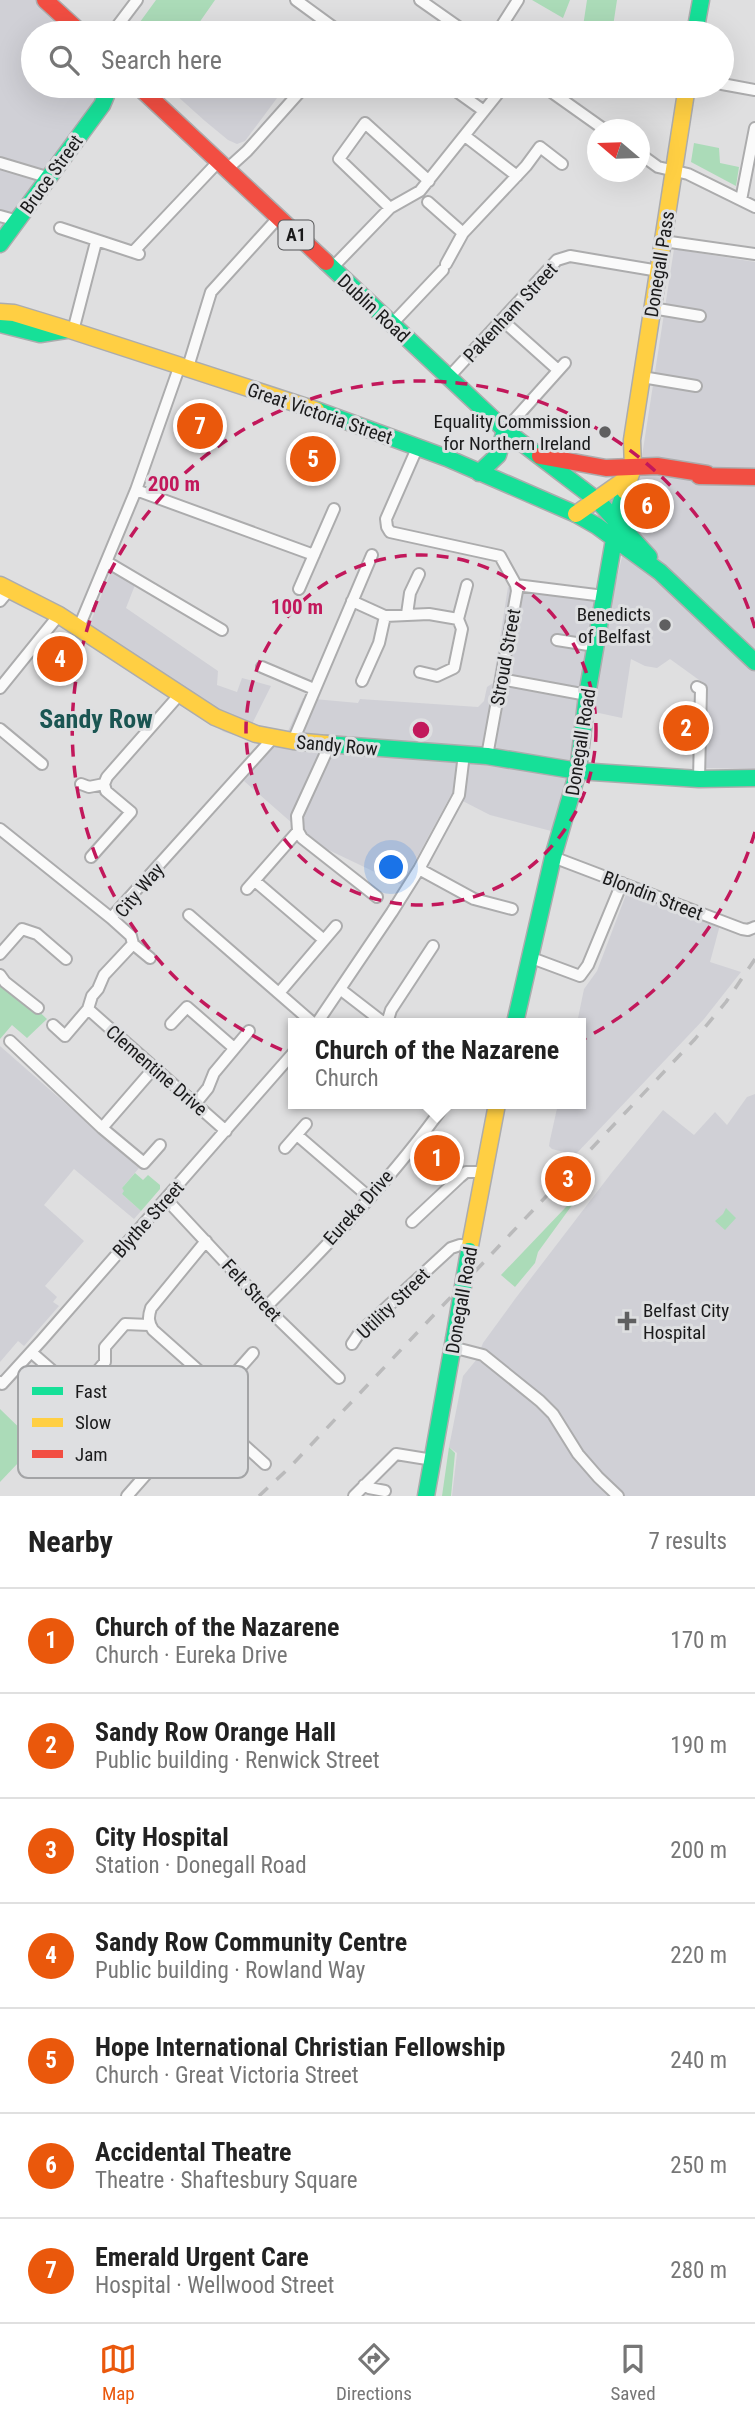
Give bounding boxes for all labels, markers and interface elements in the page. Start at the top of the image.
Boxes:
search box [21,21,734,98]
icon: search [45,41,83,79]
text: Search here [101,45,222,75]
north arrow [587,119,650,182]
street label: Bruce Street [15,130,88,218]
street label: Donegall Pass [640,209,679,319]
road number: A1 [278,220,314,249]
street label: Pakenham Street [458,258,562,367]
street label: Dublin Road [333,269,414,347]
street label: Great Victoria Street [244,378,395,449]
pin: 7 [177,400,223,452]
place label: Equality Commission for Northern Ireland [434,410,591,455]
marker: Equality Commission for Northern Ireland [597,424,613,440]
pin: 5 [290,433,336,485]
text: 200 m [148,472,200,496]
pin: 6 [624,480,670,532]
text: 100 m [271,595,323,619]
place label: Benedicts of Belfast [577,603,651,648]
street label: Stroud Street [486,607,525,707]
marker: Benedicts of Belfast [657,617,673,633]
pin: 4 [37,633,83,685]
street label: Donegall Road [561,687,600,797]
pin: 2 [663,702,709,754]
district label: Sandy Row [39,704,153,734]
centre of rings [409,718,433,742]
street label: Sandy Row [295,730,379,761]
your location [374,850,408,884]
street label: City Way [110,858,169,922]
street label: Blondin Street [600,866,706,925]
popup [288,1018,586,1109]
street label: Clementine Drive [101,1020,212,1121]
text: Church of the Nazarene [315,1035,559,1065]
text: Church [315,1065,379,1092]
pin: 1 [414,1132,460,1184]
pin: 3 [545,1153,591,1205]
street label: Eureka Drive [319,1165,398,1250]
street label: Blythe Street [108,1176,189,1262]
street label: Donegall Road [441,1245,482,1355]
street label: Felt Street [217,1254,286,1326]
street label: Utility Street [352,1263,434,1344]
place label: Belfast City Hospital [643,1299,729,1344]
marker: Belfast City Hospital [617,1311,637,1331]
legend [18,1366,248,1478]
text: Fast [75,1380,107,1403]
text: Slow [75,1411,111,1434]
text: Jam [75,1443,108,1466]
text: Nearby [28,1524,113,1559]
text: 7 results [649,1528,727,1555]
text: Church of the Nazarene [95,1612,339,1642]
text: 1 [45,1627,57,1654]
text: 170 m [670,1627,727,1654]
text: Church · Eureka Drive [95,1642,287,1669]
text: Sandy Row Orange Hall [95,1717,336,1747]
text: 2 [45,1732,57,1759]
text: 190 m [670,1732,727,1759]
text: Public building · Renwick Street [95,1747,380,1774]
text: City Hospital [95,1822,229,1852]
text: 3 [45,1837,57,1864]
text: 200 m [670,1837,727,1864]
text: Station · Donegall Road [95,1852,307,1879]
text: Sandy Row Community Centre [95,1927,407,1957]
text: 4 [45,1942,57,1969]
text: 220 m [670,1942,727,1969]
text: Public building · Rowland Way [95,1957,365,1984]
text: Hope International Christian Fellowship [95,2032,505,2062]
text: 5 [45,2047,57,2074]
text: 240 m [670,2047,727,2074]
text: Church · Great Victoria Street [95,2062,359,2089]
text: Accidental Theatre [95,2137,292,2167]
text: 6 [45,2152,57,2179]
text: 250 m [670,2152,727,2179]
text: Theatre · Shaftesbury Square [95,2167,358,2194]
text: Emerald Urgent Care [95,2242,309,2272]
text: 7 [45,2257,57,2284]
text: 280 m [670,2257,727,2284]
text: Hospital · Wellwood Street [95,2272,334,2299]
tab: Map [99,2340,137,2405]
tab: Directions [336,2340,412,2405]
tab: Saved [610,2340,656,2405]

